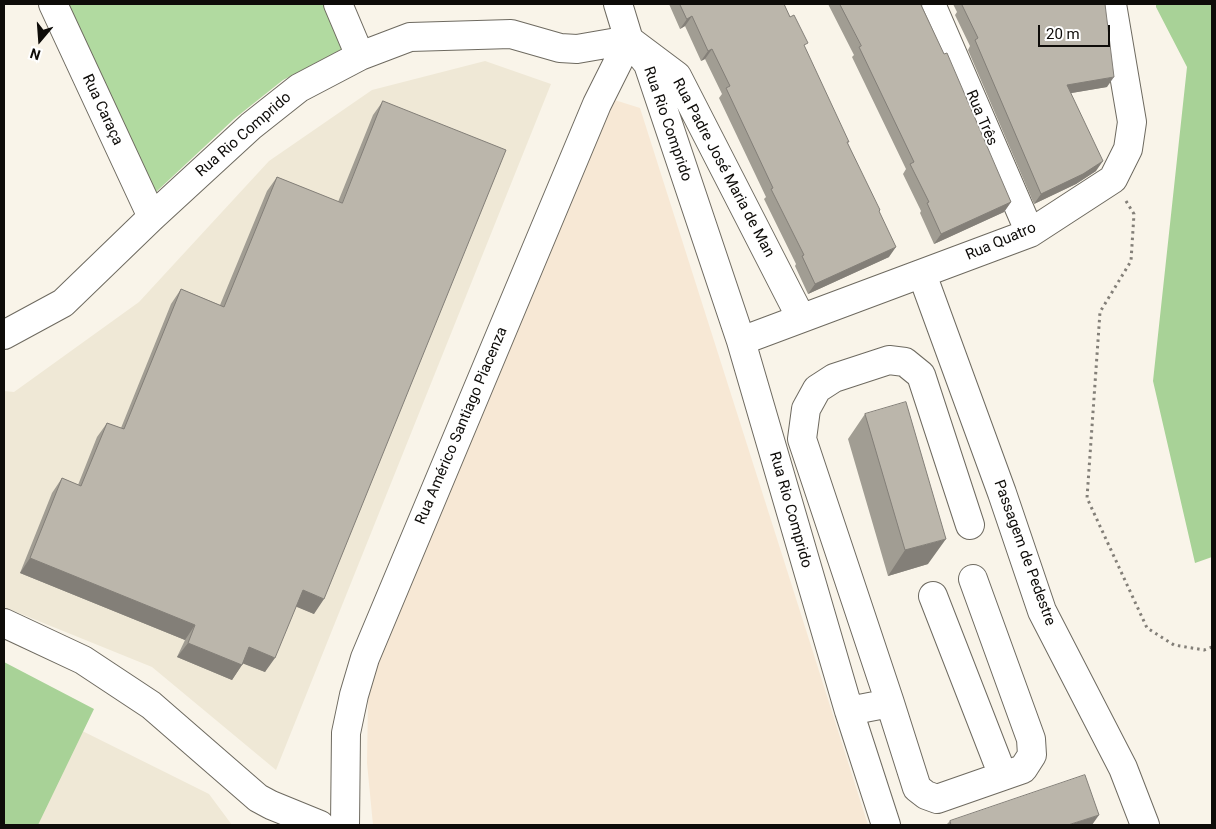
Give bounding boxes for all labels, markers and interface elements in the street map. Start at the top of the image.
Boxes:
north arrow [15,15,65,65]
scale bar [1041,15,1114,47]
text: 20 m [1046,25,1080,43]
text: N [28,45,43,63]
street label: Rua Rio Comprido [639,64,695,184]
street label: Rua Caraça [78,72,126,148]
street label: Rua Padre José Maria de Man [668,76,778,260]
street label: Rua Três [961,88,1001,148]
street label: Rua Rio Comprido [193,89,295,181]
street label: Rua Quatro [963,219,1039,265]
street label: Rua Américo Santiago Piacenza [412,325,512,527]
street label: Rua Rio Comprido [765,450,815,570]
street label: Passagem de Pedestre [989,478,1059,628]

